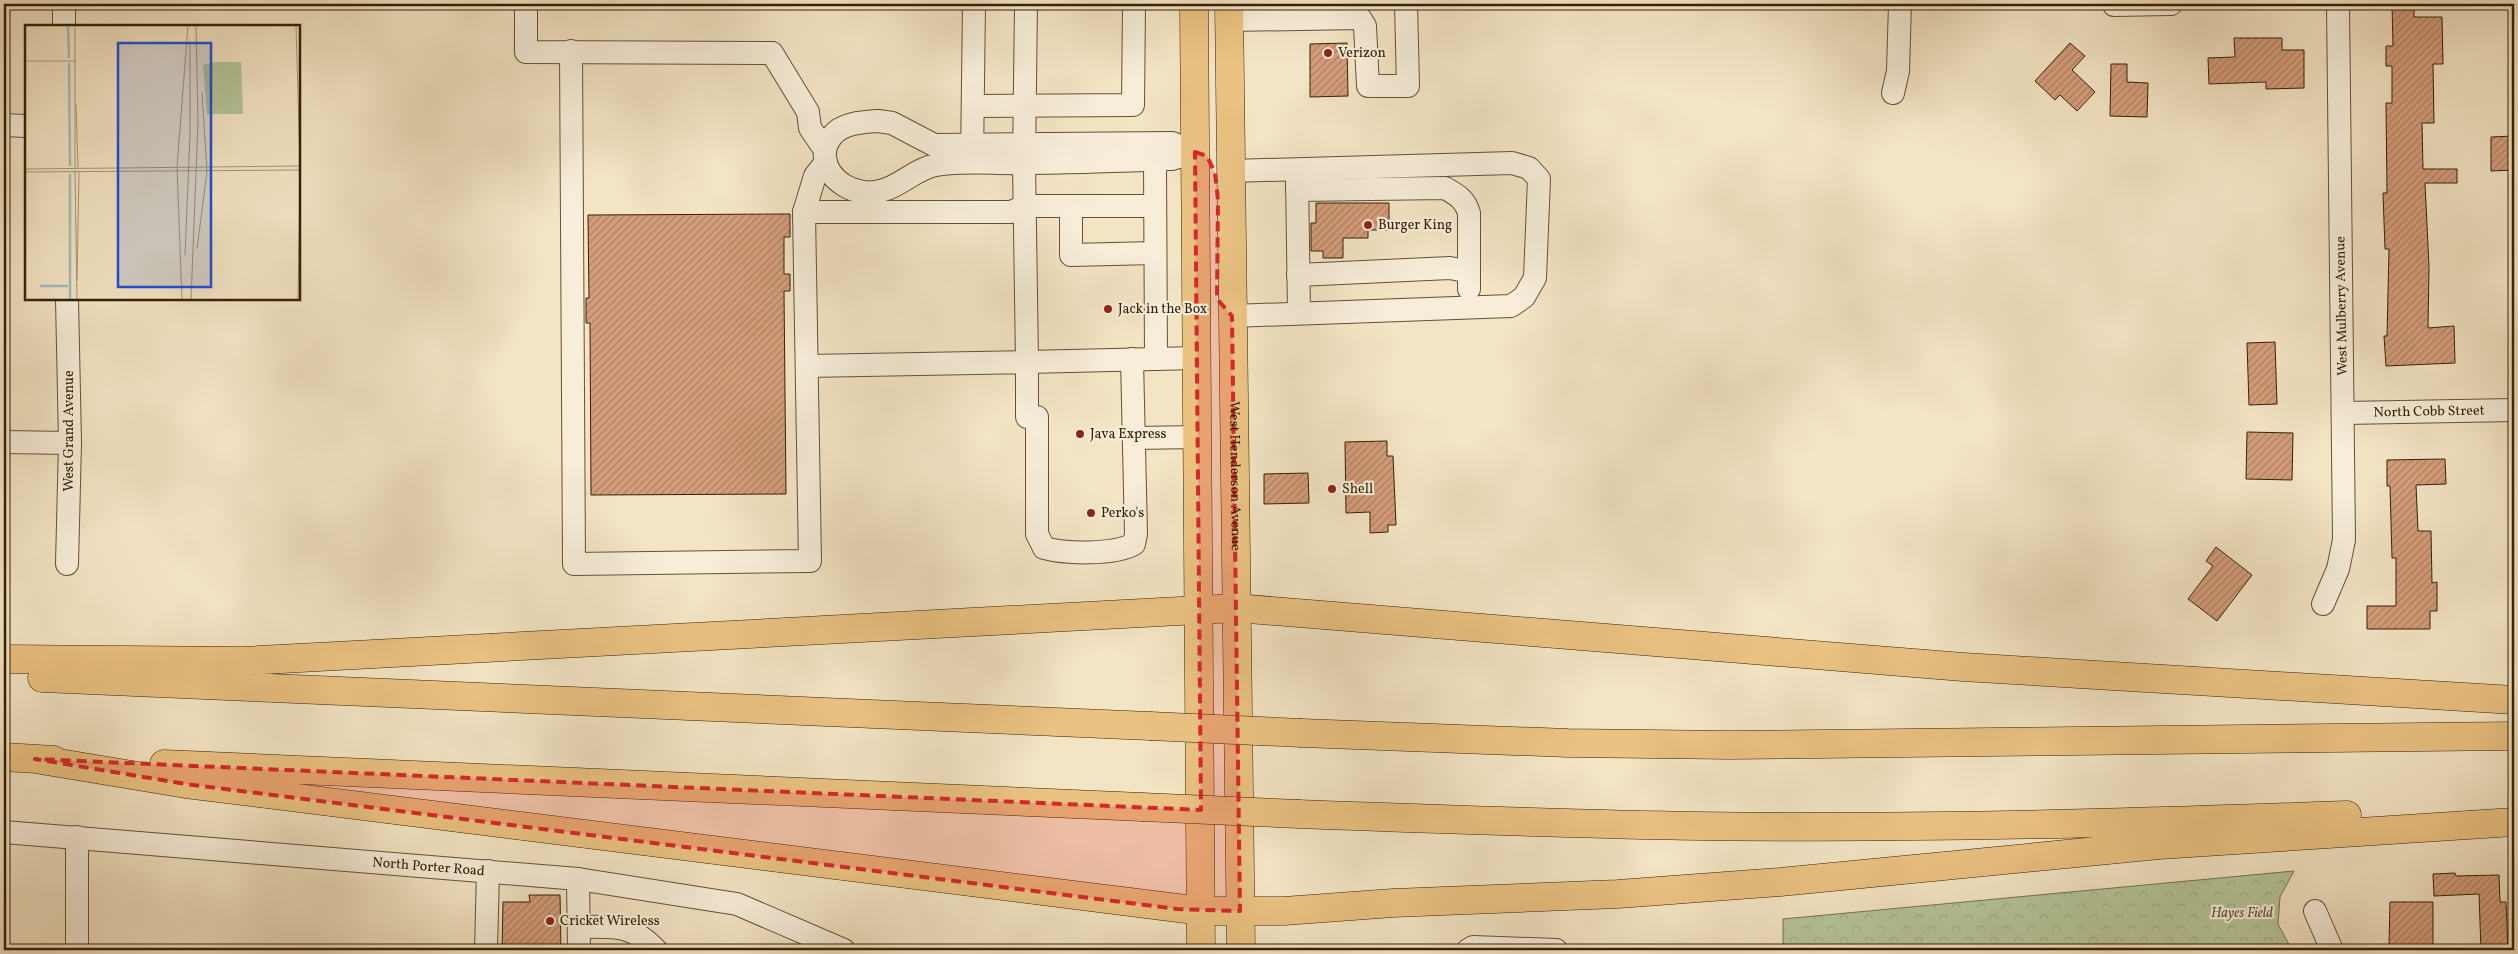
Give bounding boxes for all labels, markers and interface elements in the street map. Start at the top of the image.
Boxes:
inset map [25,25,300,300]
place label: Verizon [1338,44,1386,63]
marker: Verizon [1322,47,1334,59]
place label: Burger King [1378,216,1452,235]
marker: Burger King [1362,219,1374,231]
street label: West Mulberry Avenue [2331,236,2353,376]
place label: Jack in the Box [1118,300,1207,319]
marker: Jack in the Box [1102,303,1114,315]
street label: West Grand Avenue [60,370,79,492]
street label: West Henderson Avenue [1225,401,1245,551]
street label: North Cobb Street [2373,401,2485,422]
place label: Java Express [1090,425,1167,444]
marker: Java Express [1074,428,1086,440]
place label: Shell [1342,480,1373,499]
marker: Shell [1326,483,1338,495]
place label: Perko's [1101,504,1144,523]
marker: Perko's [1085,507,1097,519]
street label: North Porter Road [372,853,486,881]
park label: Hayes Field [2211,904,2273,923]
place label: Cricket Wireless [560,912,660,931]
marker: Cricket Wireless [544,915,556,927]

